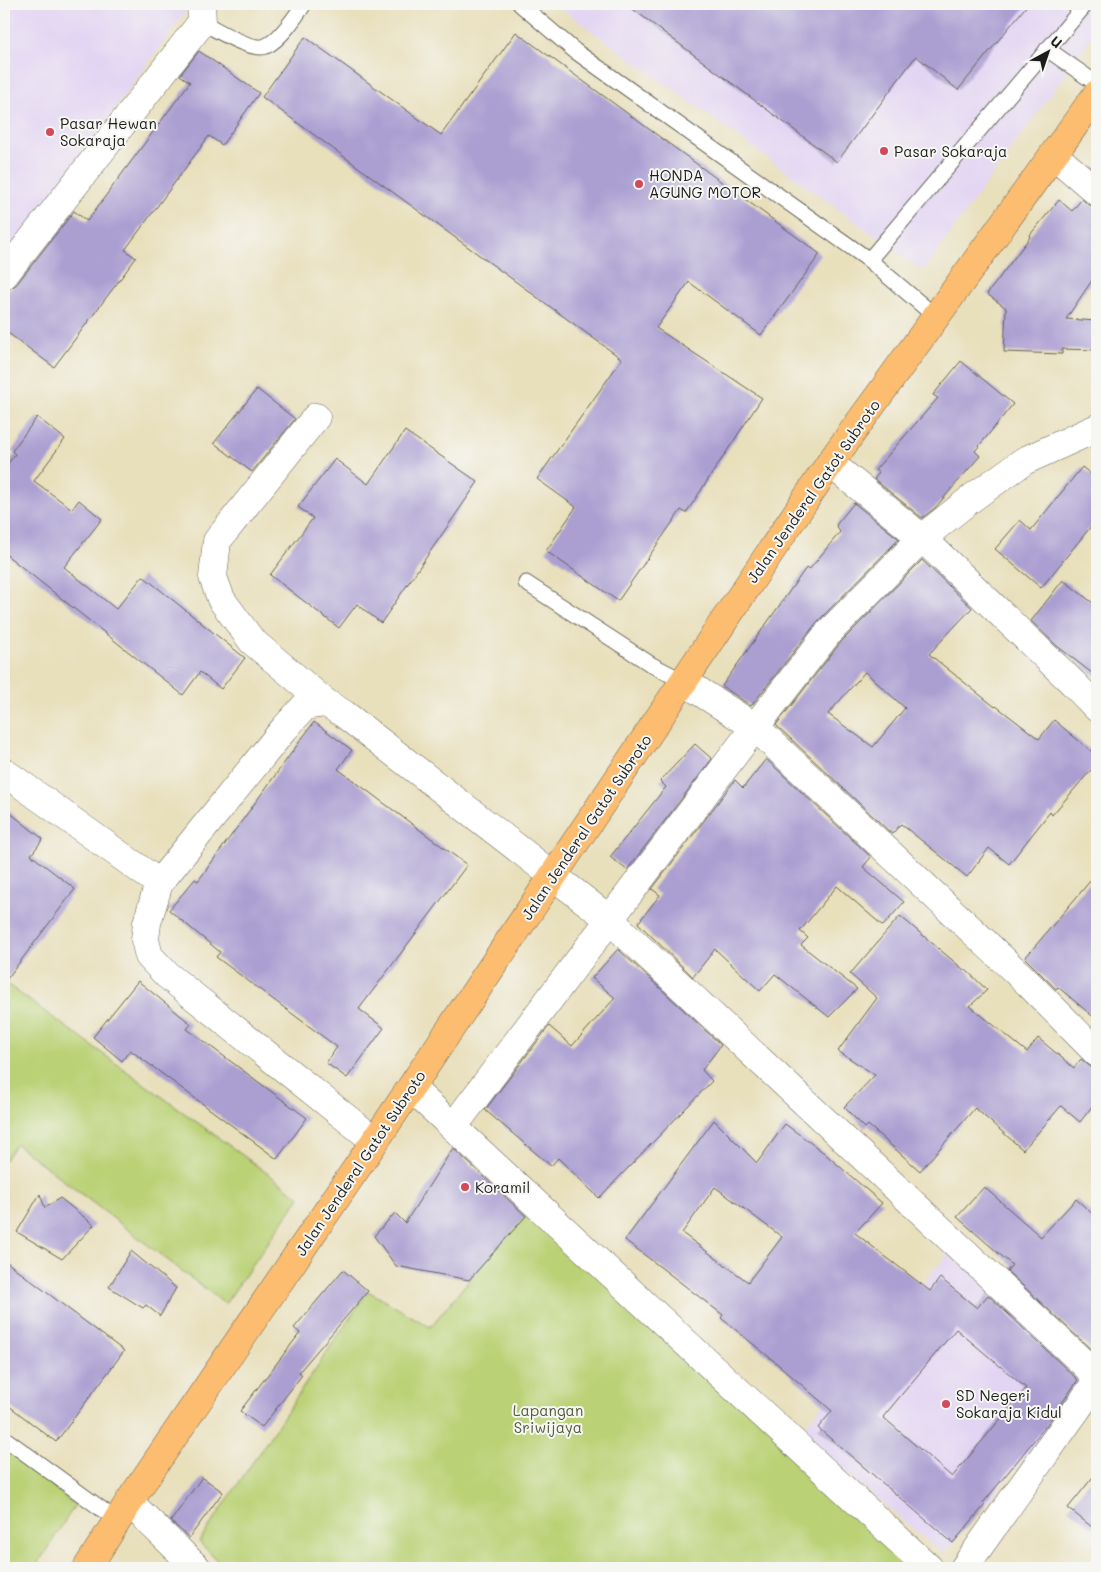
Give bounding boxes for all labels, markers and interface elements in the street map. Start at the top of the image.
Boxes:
north arrow [1024,28,1074,78]
text: U [1047,31,1067,52]
place label: Pasar Hewan Sokaraja [60,113,157,150]
marker: Pasar Hewan Sokaraja [44,126,56,138]
place label: Pasar Sokaraja [894,141,1007,161]
marker: Pasar Sokaraja [878,145,890,157]
place label: HONDA AGUNG MOTOR [649,165,761,202]
marker: HONDA AGUNG MOTOR [633,178,645,190]
street label: Jalan Jenderal Gatot Subroto [742,395,884,587]
street label: Jalan Jenderal Gatot Subroto [516,730,656,924]
street label: Jalan Jenderal Gatot Subroto [290,1066,430,1260]
place label: Koramil [475,1177,530,1197]
marker: Koramil [459,1181,471,1193]
place label: SD Negeri Sokaraja Kidul [956,1385,1062,1422]
marker: SD Negeri Sokaraja Kidul [940,1398,952,1410]
park label: Lapangan Sriwijaya [513,1400,583,1437]

